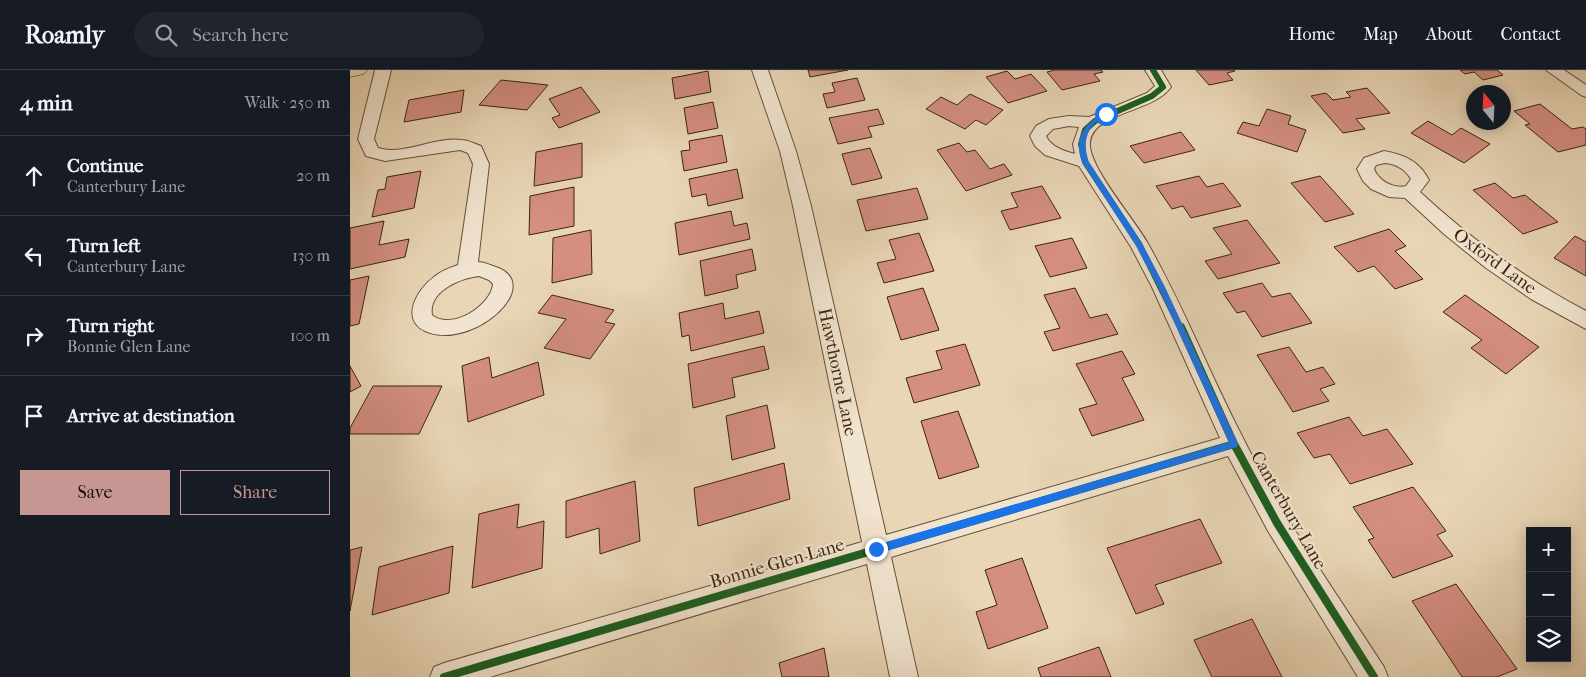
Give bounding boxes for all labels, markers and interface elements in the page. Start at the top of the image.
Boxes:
search box [134,12,484,57]
text: Roamly [25,21,104,49]
icon: search [152,21,180,49]
text: Search here [192,24,289,46]
text: Home [1288,24,1335,45]
text: Map [1363,24,1398,45]
text: About [1426,24,1472,45]
text: Contact [1500,24,1561,45]
north arrow [1466,85,1511,130]
text: 4 min [20,91,73,115]
text: Walk · 250 m [245,93,330,112]
route start [1095,103,1118,126]
text: Continue [67,155,143,177]
icon: ahead [20,162,48,190]
text: 20 m [296,166,330,185]
text: Canterbury Lane [67,177,185,196]
street label: Oxford Lane [1449,224,1541,299]
text: Turn left [67,235,141,257]
icon: left [20,242,48,270]
text: 130 m [292,246,330,265]
text: Canterbury Lane [67,257,185,276]
street label: Hawthorne Lane [814,306,861,438]
text: Turn right [67,315,154,337]
icon: right [20,322,48,350]
text: 100 m [290,326,330,345]
text: Bonnie Glen Lane [67,337,190,356]
icon: arrive [20,402,48,430]
text: Arrive at destination [67,405,235,427]
street label: Canterbury Lane [1246,447,1331,573]
button: Save [20,470,170,515]
button: Share [180,470,330,515]
map controls [1526,527,1571,662]
button: + [1526,527,1571,572]
street label: Bonnie Glen Lane [708,534,847,593]
route end [865,538,888,561]
button: − [1526,572,1571,617]
button: layers [1526,617,1571,662]

